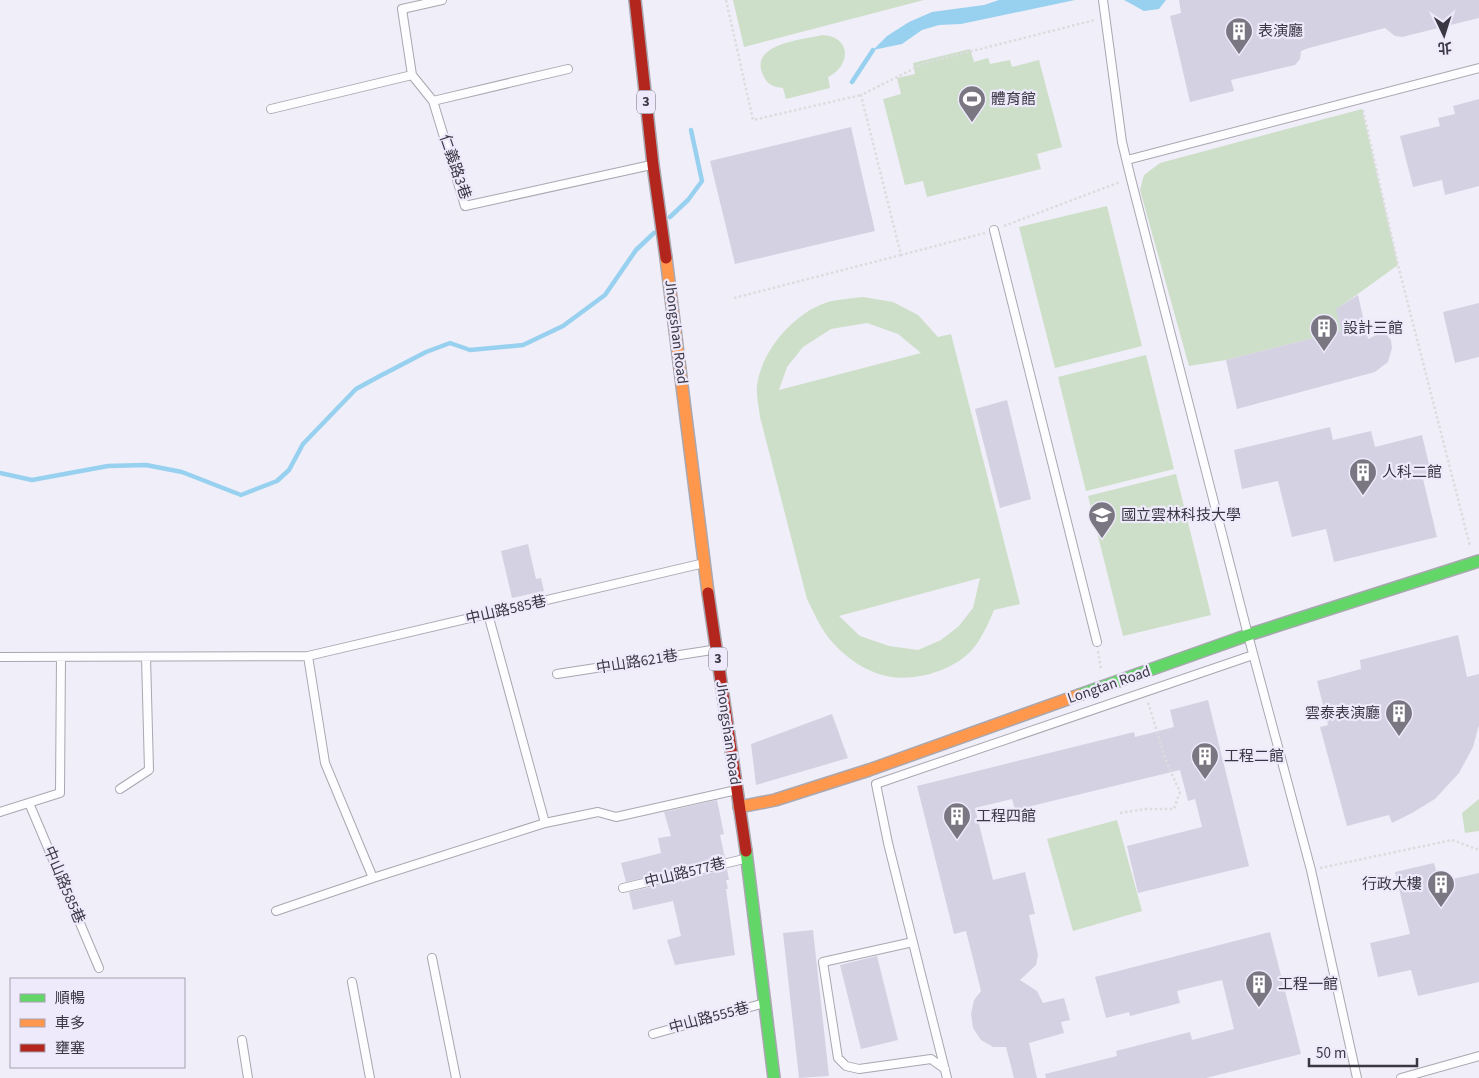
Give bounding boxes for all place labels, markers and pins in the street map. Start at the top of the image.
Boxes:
building icon: 表演廳 [1224,16,1254,55]
place label: 表演廳 [1258,21,1303,42]
sports icon: 體育館 [957,84,987,123]
place label: 體育館 [991,89,1036,110]
building icon: 設計三館 [1309,313,1339,352]
place label: 設計三館 [1343,318,1403,339]
building icon: 人科二館 [1348,457,1378,496]
place label: 人科二館 [1382,462,1442,483]
school or university icon: 國立雲林科技大學 [1087,500,1117,539]
place label: 國立雲林科技大學 [1121,505,1241,526]
building icon: 雲泰表演廳 [1384,698,1414,737]
place label: 雲泰表演廳 [1305,703,1380,724]
building icon: 工程二館 [1190,741,1220,780]
place label: 工程二館 [1224,746,1284,767]
building icon: 工程四館 [942,801,972,840]
place label: 工程四館 [976,806,1036,827]
building icon: 行政大樓 [1426,869,1456,908]
place label: 行政大樓 [1362,874,1422,895]
building icon: 工程一館 [1244,969,1274,1008]
place label: 工程一館 [1278,974,1338,995]

